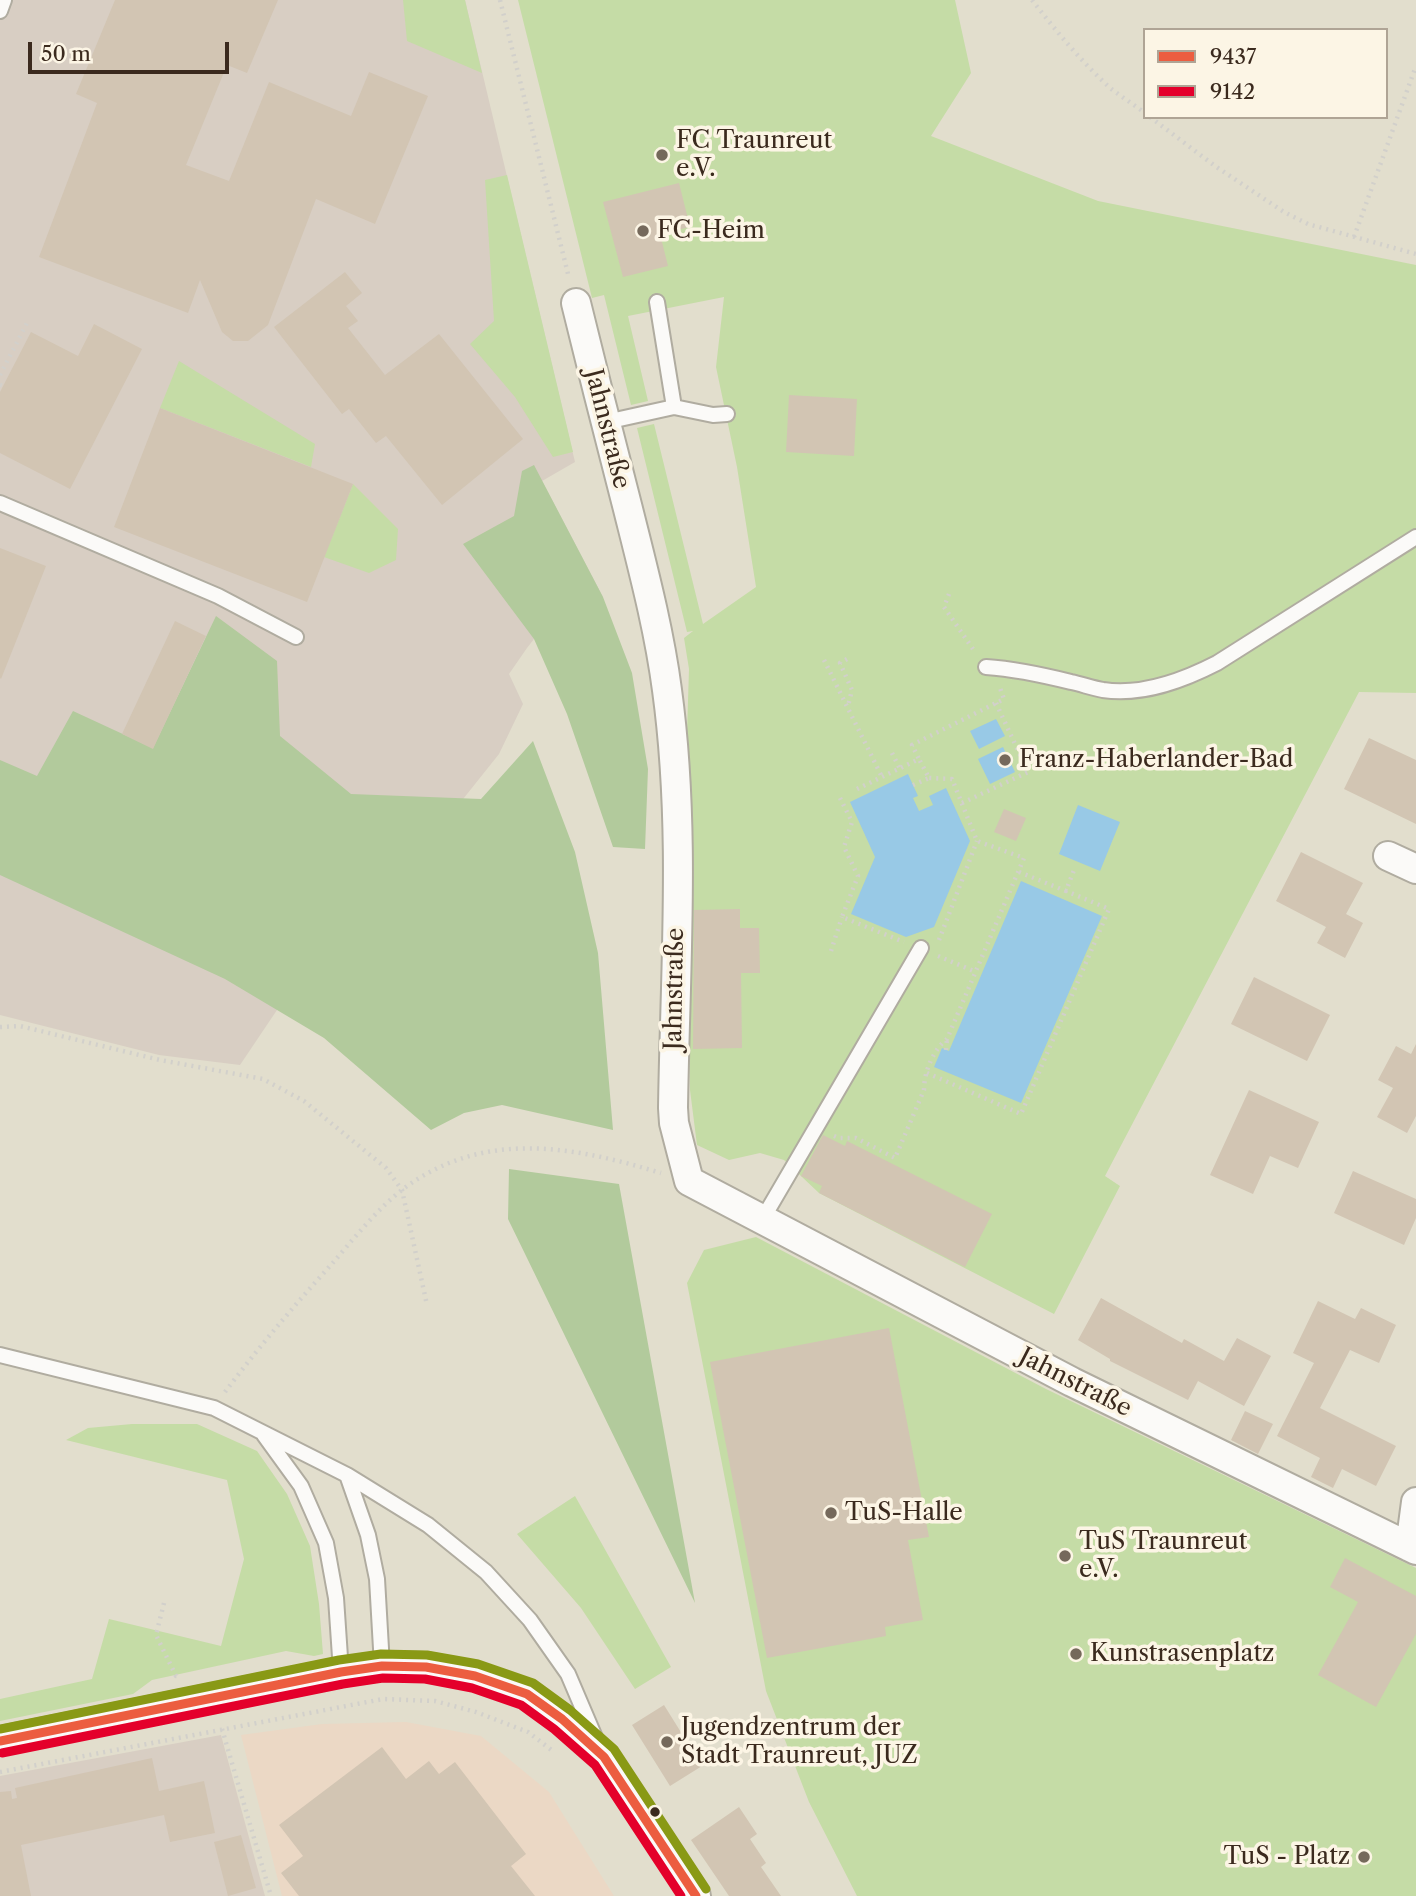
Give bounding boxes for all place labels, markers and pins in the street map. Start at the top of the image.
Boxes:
place label: FC Traunreut e.V. [676,127,832,183]
marker: FC Traunreut e.V. [654,147,670,163]
place label: FC-Heim [657,217,765,245]
marker: FC-Heim [635,223,651,239]
place label: Franz-Haberlander-Bad [1019,746,1293,774]
marker: Franz-Haberlander-Bad [997,752,1013,768]
place label: TuS-Halle [845,1499,963,1527]
marker: TuS-Halle [823,1505,839,1521]
place label: TuS Traunreut e.V. [1079,1528,1247,1584]
marker: TuS Traunreut e.V. [1057,1548,1073,1564]
place label: Kunstrasenplatz [1090,1640,1274,1668]
marker: Kunstrasenplatz [1068,1646,1084,1662]
place label: Jugendzentrum der Stadt Traunreut, JUZ [681,1714,918,1770]
marker: Jugendzentrum der Stadt Traunreut, JUZ [659,1734,675,1750]
unlabelled marker [648,1805,662,1819]
place label: TuS - Platz [1223,1843,1350,1871]
marker: TuS - Platz [1356,1849,1372,1865]

